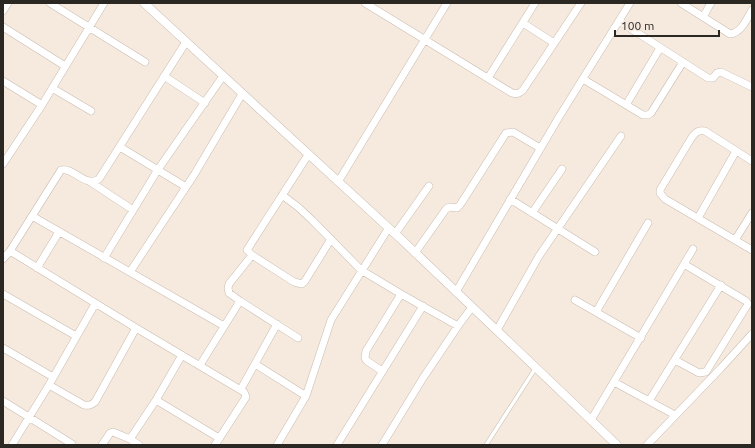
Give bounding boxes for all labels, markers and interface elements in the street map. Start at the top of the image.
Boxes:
scale bar [615,12,719,38]
text: 100 m [621,19,654,32]

